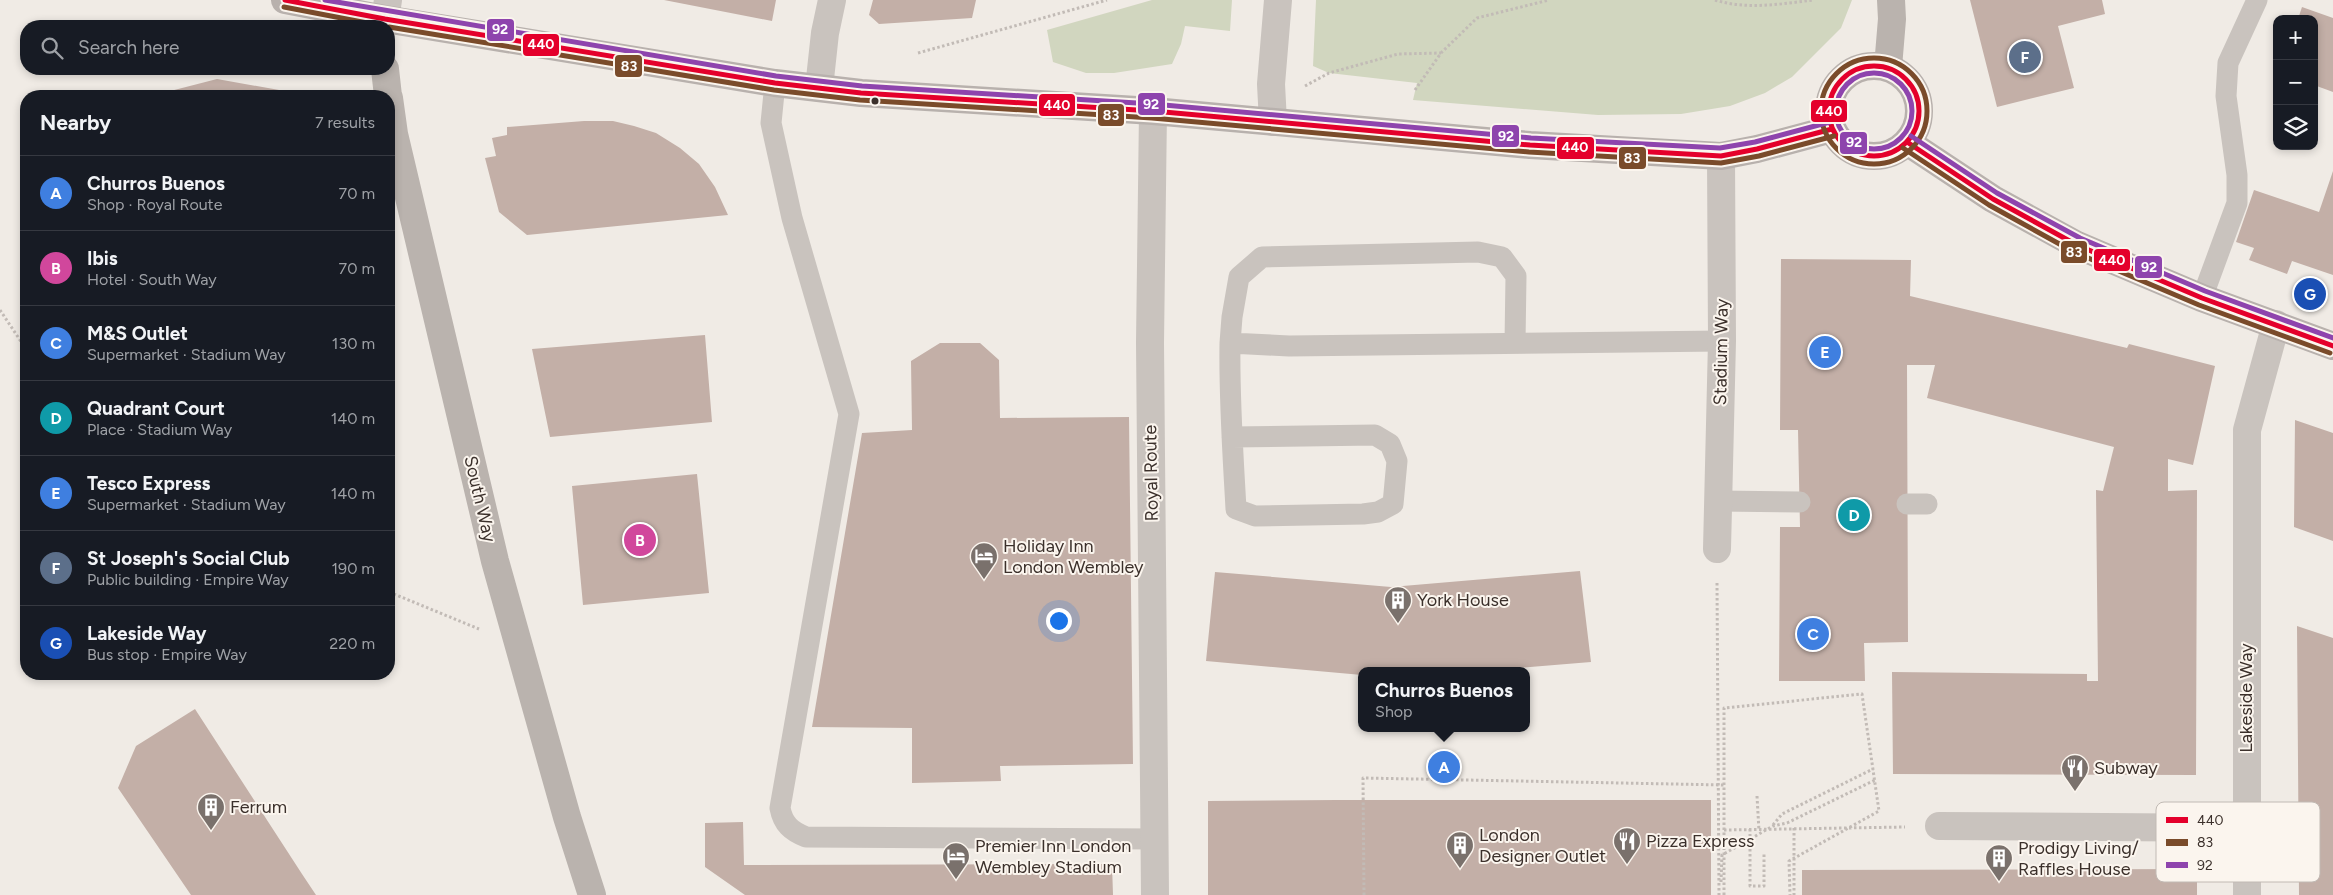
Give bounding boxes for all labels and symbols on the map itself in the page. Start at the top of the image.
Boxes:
line badge: 92 [486,18,515,42]
text: 92 [492,21,508,38]
line badge: 440 [522,33,560,57]
text: 440 [528,36,554,53]
pin: F [2009,38,2041,76]
line badge: 83 [614,54,643,78]
text: 83 [621,58,637,75]
line badge: 92 [1137,92,1166,116]
line badge: 440 [1038,93,1076,117]
unlabelled marker [870,96,880,106]
text: 92 [1143,96,1159,113]
text: 440 [1044,97,1070,114]
line badge: 440 [1810,99,1848,123]
line badge: 83 [1097,103,1125,127]
text: 440 [1816,103,1842,120]
text: 83 [1103,107,1119,124]
line badge: 92 [1491,124,1520,148]
text: 92 [1498,128,1514,145]
line badge: 92 [1839,131,1868,155]
text: 92 [1846,134,1862,151]
line badge: 440 [1556,136,1595,160]
text: 440 [1562,139,1588,156]
line badge: 83 [1618,146,1647,170]
text: 83 [1624,150,1640,167]
line badge: 83 [2060,240,2088,264]
text: 83 [2066,244,2082,261]
line badge: 440 [2093,248,2131,272]
text: 440 [2099,252,2125,269]
line badge: 92 [2134,255,2163,279]
text: 92 [2141,259,2157,276]
pin: G [2294,275,2326,313]
street label: Stadium Way [1709,298,1733,405]
pin: E [1809,333,1841,371]
street label: Royal Route [1139,424,1163,522]
street label: South Way [459,454,501,545]
pin: D [1838,496,1870,534]
pin: B [624,521,656,559]
place label: Holiday Inn London Wembley [1003,535,1144,578]
hotel icon: Holiday Inn London Wembley [969,541,999,580]
building icon: York House [1383,585,1413,624]
place label: York House [1417,589,1509,611]
your location [1046,608,1072,634]
pin: C [1797,615,1829,653]
street label: Lakeside Way [2235,643,2257,753]
pin: A [1428,748,1460,786]
restaurant icon: Subway [2060,753,2090,792]
place label: Subway [2094,757,2158,779]
building icon: Ferrum [196,792,226,831]
place label: Ferrum [230,796,287,818]
legend [2156,802,2320,882]
text: 440 [2197,812,2223,829]
place label: London Designer Outlet [1479,824,1606,867]
restaurant icon: Pizza Express [1612,826,1642,865]
building icon: London Designer Outlet [1445,830,1475,869]
place label: Pizza Express [1646,830,1754,852]
text: 83 [2197,834,2213,851]
place label: Premier Inn London Wembley Stadium [975,835,1131,878]
place label: Prodigy Living/ Raffles House [2018,837,2139,880]
hotel icon: Premier Inn London Wembley Stadium [941,841,971,880]
building icon: Prodigy Living/ Raffles House [1984,843,2014,882]
text: 92 [2197,857,2213,874]

